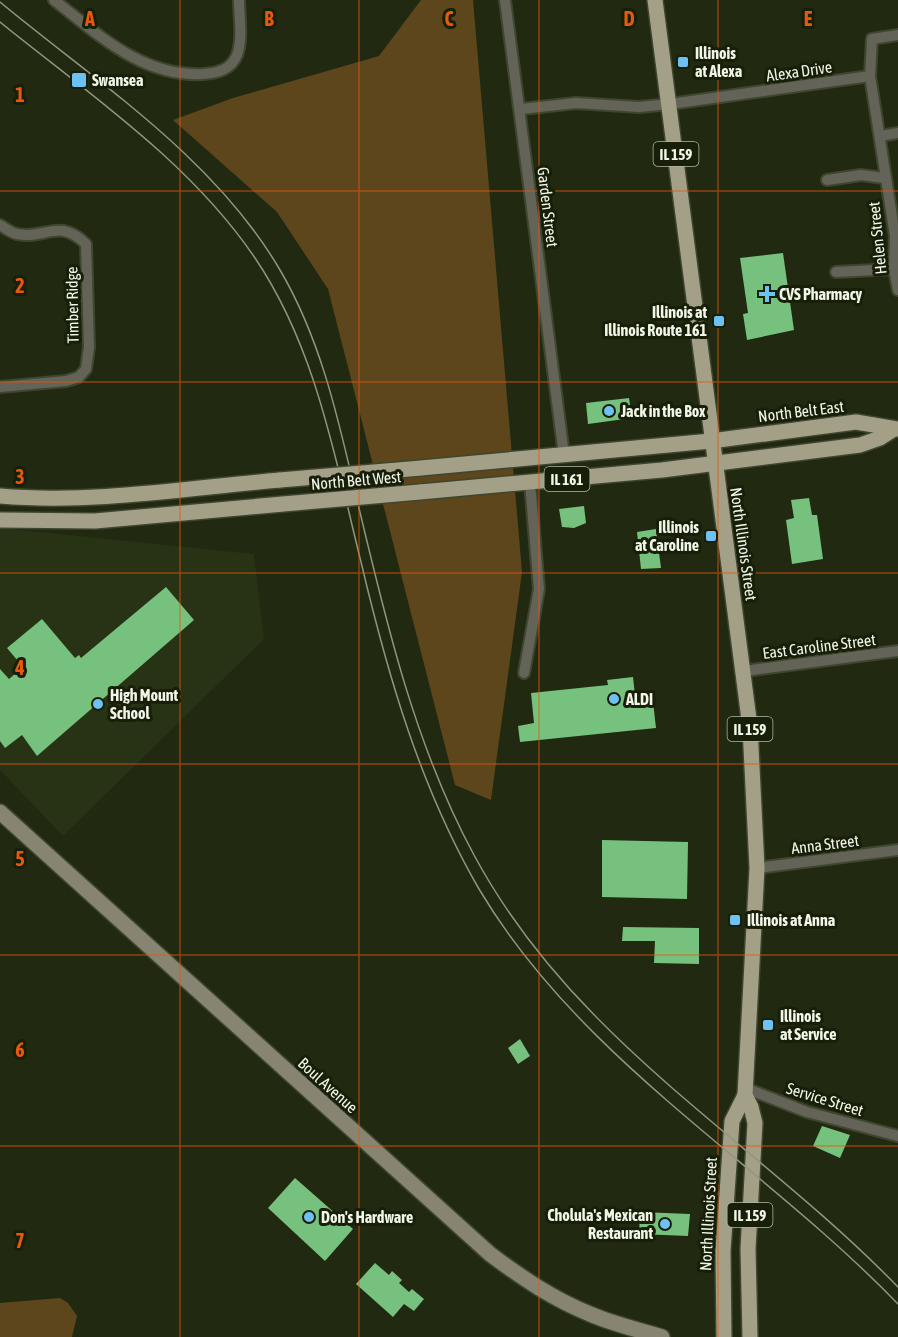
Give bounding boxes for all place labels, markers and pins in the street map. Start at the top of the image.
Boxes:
place label: Illinois at Alexa [695,44,742,80]
marker: Illinois at Alexa [676,55,690,69]
marker: Swansea [70,71,88,89]
place label: Swansea [92,71,144,89]
place label: CVS Pharmacy [779,285,863,303]
marker: CVS Pharmacy [760,287,774,301]
place label: Illinois at Illinois Route 161 [604,303,707,339]
marker: Illinois at Illinois Route 161 [712,314,726,328]
place label: Jack in the Box [620,402,706,420]
marker: Jack in the Box [602,404,616,418]
place label: Illinois at Caroline [635,518,699,554]
marker: Illinois at Caroline [704,529,718,543]
place label: High Mount School [110,686,179,722]
place label: ALDI [625,690,653,708]
marker: ALDI [607,692,621,706]
marker: High Mount School [91,697,105,711]
place label: Illinois at Anna [747,911,835,929]
marker: Illinois at Anna [728,913,742,927]
place label: Illinois at Service [780,1007,836,1043]
marker: Illinois at Service [761,1018,775,1032]
place label: Cholula's Mexican Restaurant [547,1206,653,1242]
place label: Don's Hardware [321,1208,413,1226]
marker: Don's Hardware [302,1210,316,1224]
marker: Cholula's Mexican Restaurant [658,1217,672,1231]

